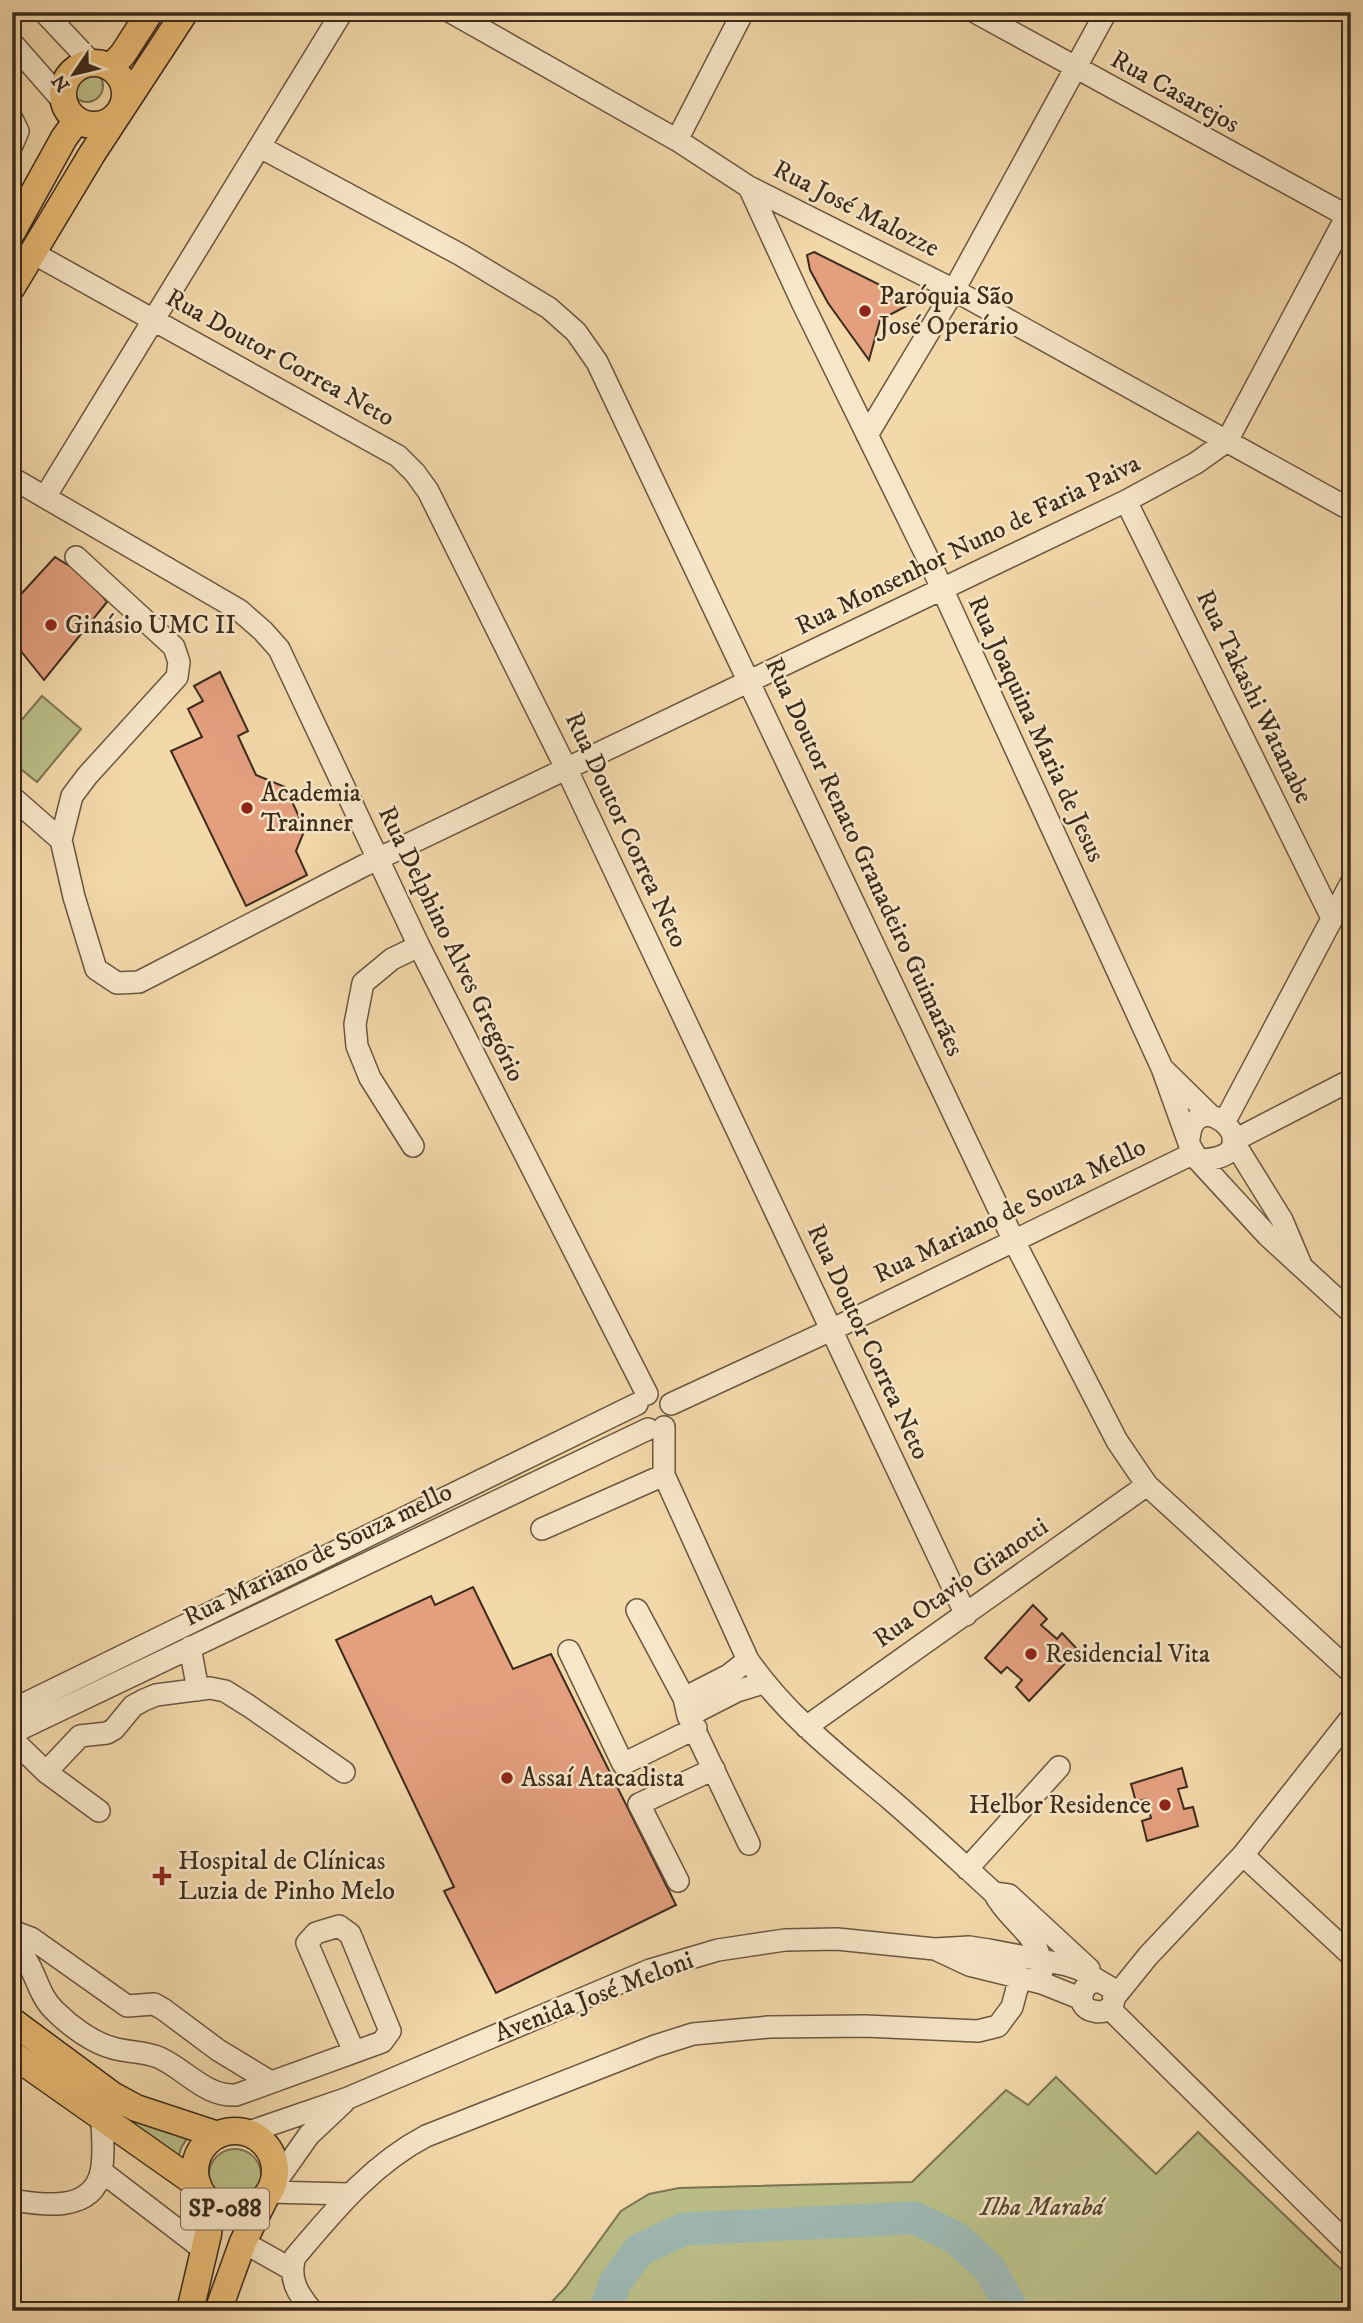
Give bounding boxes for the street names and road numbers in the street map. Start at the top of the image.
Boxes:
street label: Rua Casarejos [1105,43,1245,141]
street label: Rua José Malozze [767,153,945,265]
street label: Rua Doutor Correa Neto [160,281,400,435]
street label: Rua Monsenhor Nuno de Faria Paiva [790,447,1146,643]
street label: Rua Takashi Watanabe [1188,585,1320,809]
street label: Rua Joaquina Maria de Jesus [960,591,1112,867]
street label: Rua Doutor Renato Granadeiro Guimarães [757,652,971,1062]
street label: Rua Doutor Correa Neto [557,707,695,953]
street label: Rua Delphino Alves Gregório [370,801,532,1087]
street label: Rua Mariano de Souza Mello [868,1131,1152,1291]
street label: Rua Doutor Correa Neto [799,1219,937,1465]
street label: Rua Mariano de Souza mello [178,1476,458,1634]
street label: Rua Otavio Gianotti [867,1510,1055,1656]
street label: Avenida José Meloni [490,1944,698,2050]
road number: SP-088 [181,2188,269,2230]

